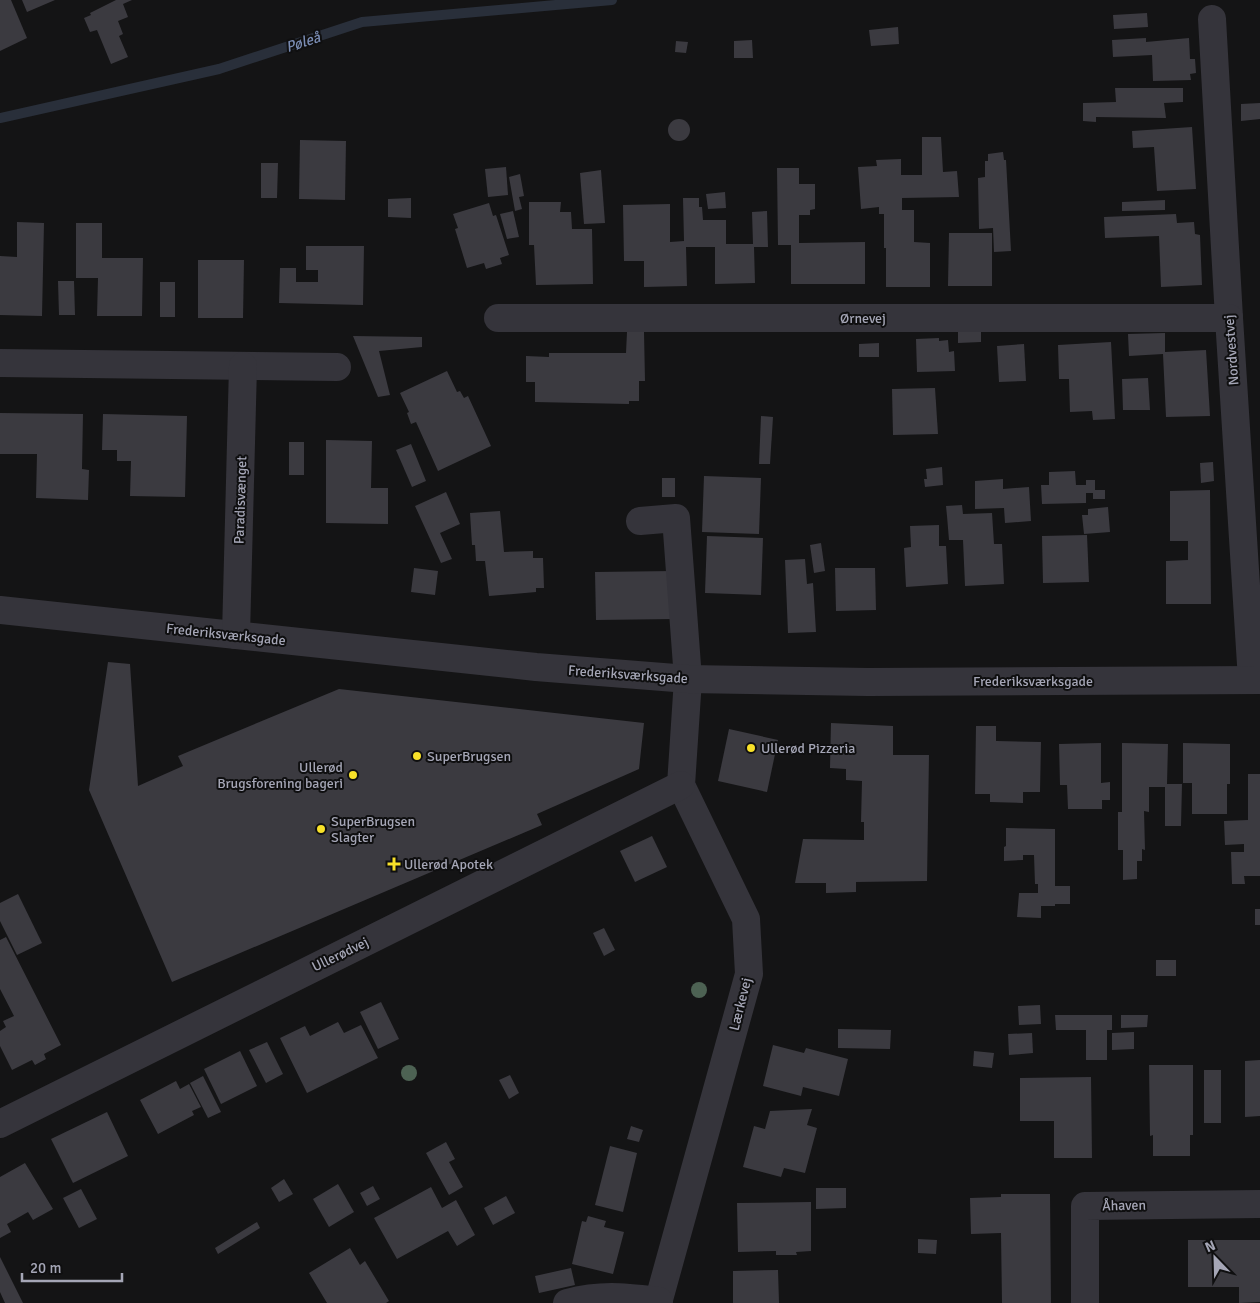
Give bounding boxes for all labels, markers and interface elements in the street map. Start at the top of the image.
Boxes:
water label: Pøleå [283,28,324,56]
street label: Ørnevej [840,310,886,327]
street label: Nordvestvej [1221,314,1242,386]
street label: Paradisvænget [230,455,251,544]
street label: Frederiksværksgade [165,620,287,649]
street label: Frederiksværksgade [567,662,688,687]
street label: Frederiksværksgade [973,673,1093,690]
place label: Ullerød Pizzeria [761,740,855,757]
marker: Ullerød Pizzeria [745,742,757,754]
place label: SuperBrugsen [427,748,511,765]
marker: SuperBrugsen [411,750,423,762]
place label: Ullerød Brugsforening bageri [217,759,343,792]
marker: Ullerød Brugsforening bageri [347,769,359,781]
place label: SuperBrugsen Slagter [331,813,415,846]
marker: SuperBrugsen Slagter [315,823,327,835]
place label: Ullerød Apotek [404,856,493,873]
marker: Ullerød Apotek [388,858,400,870]
street label: Ullerødvej [309,933,371,975]
street label: Lærkevej [726,976,755,1032]
street label: Åhaven [1102,1197,1146,1214]
north arrow [1190,1233,1240,1283]
text: N [1202,1237,1218,1256]
scale bar [22,1250,122,1282]
text: 20 m [30,1259,61,1277]

